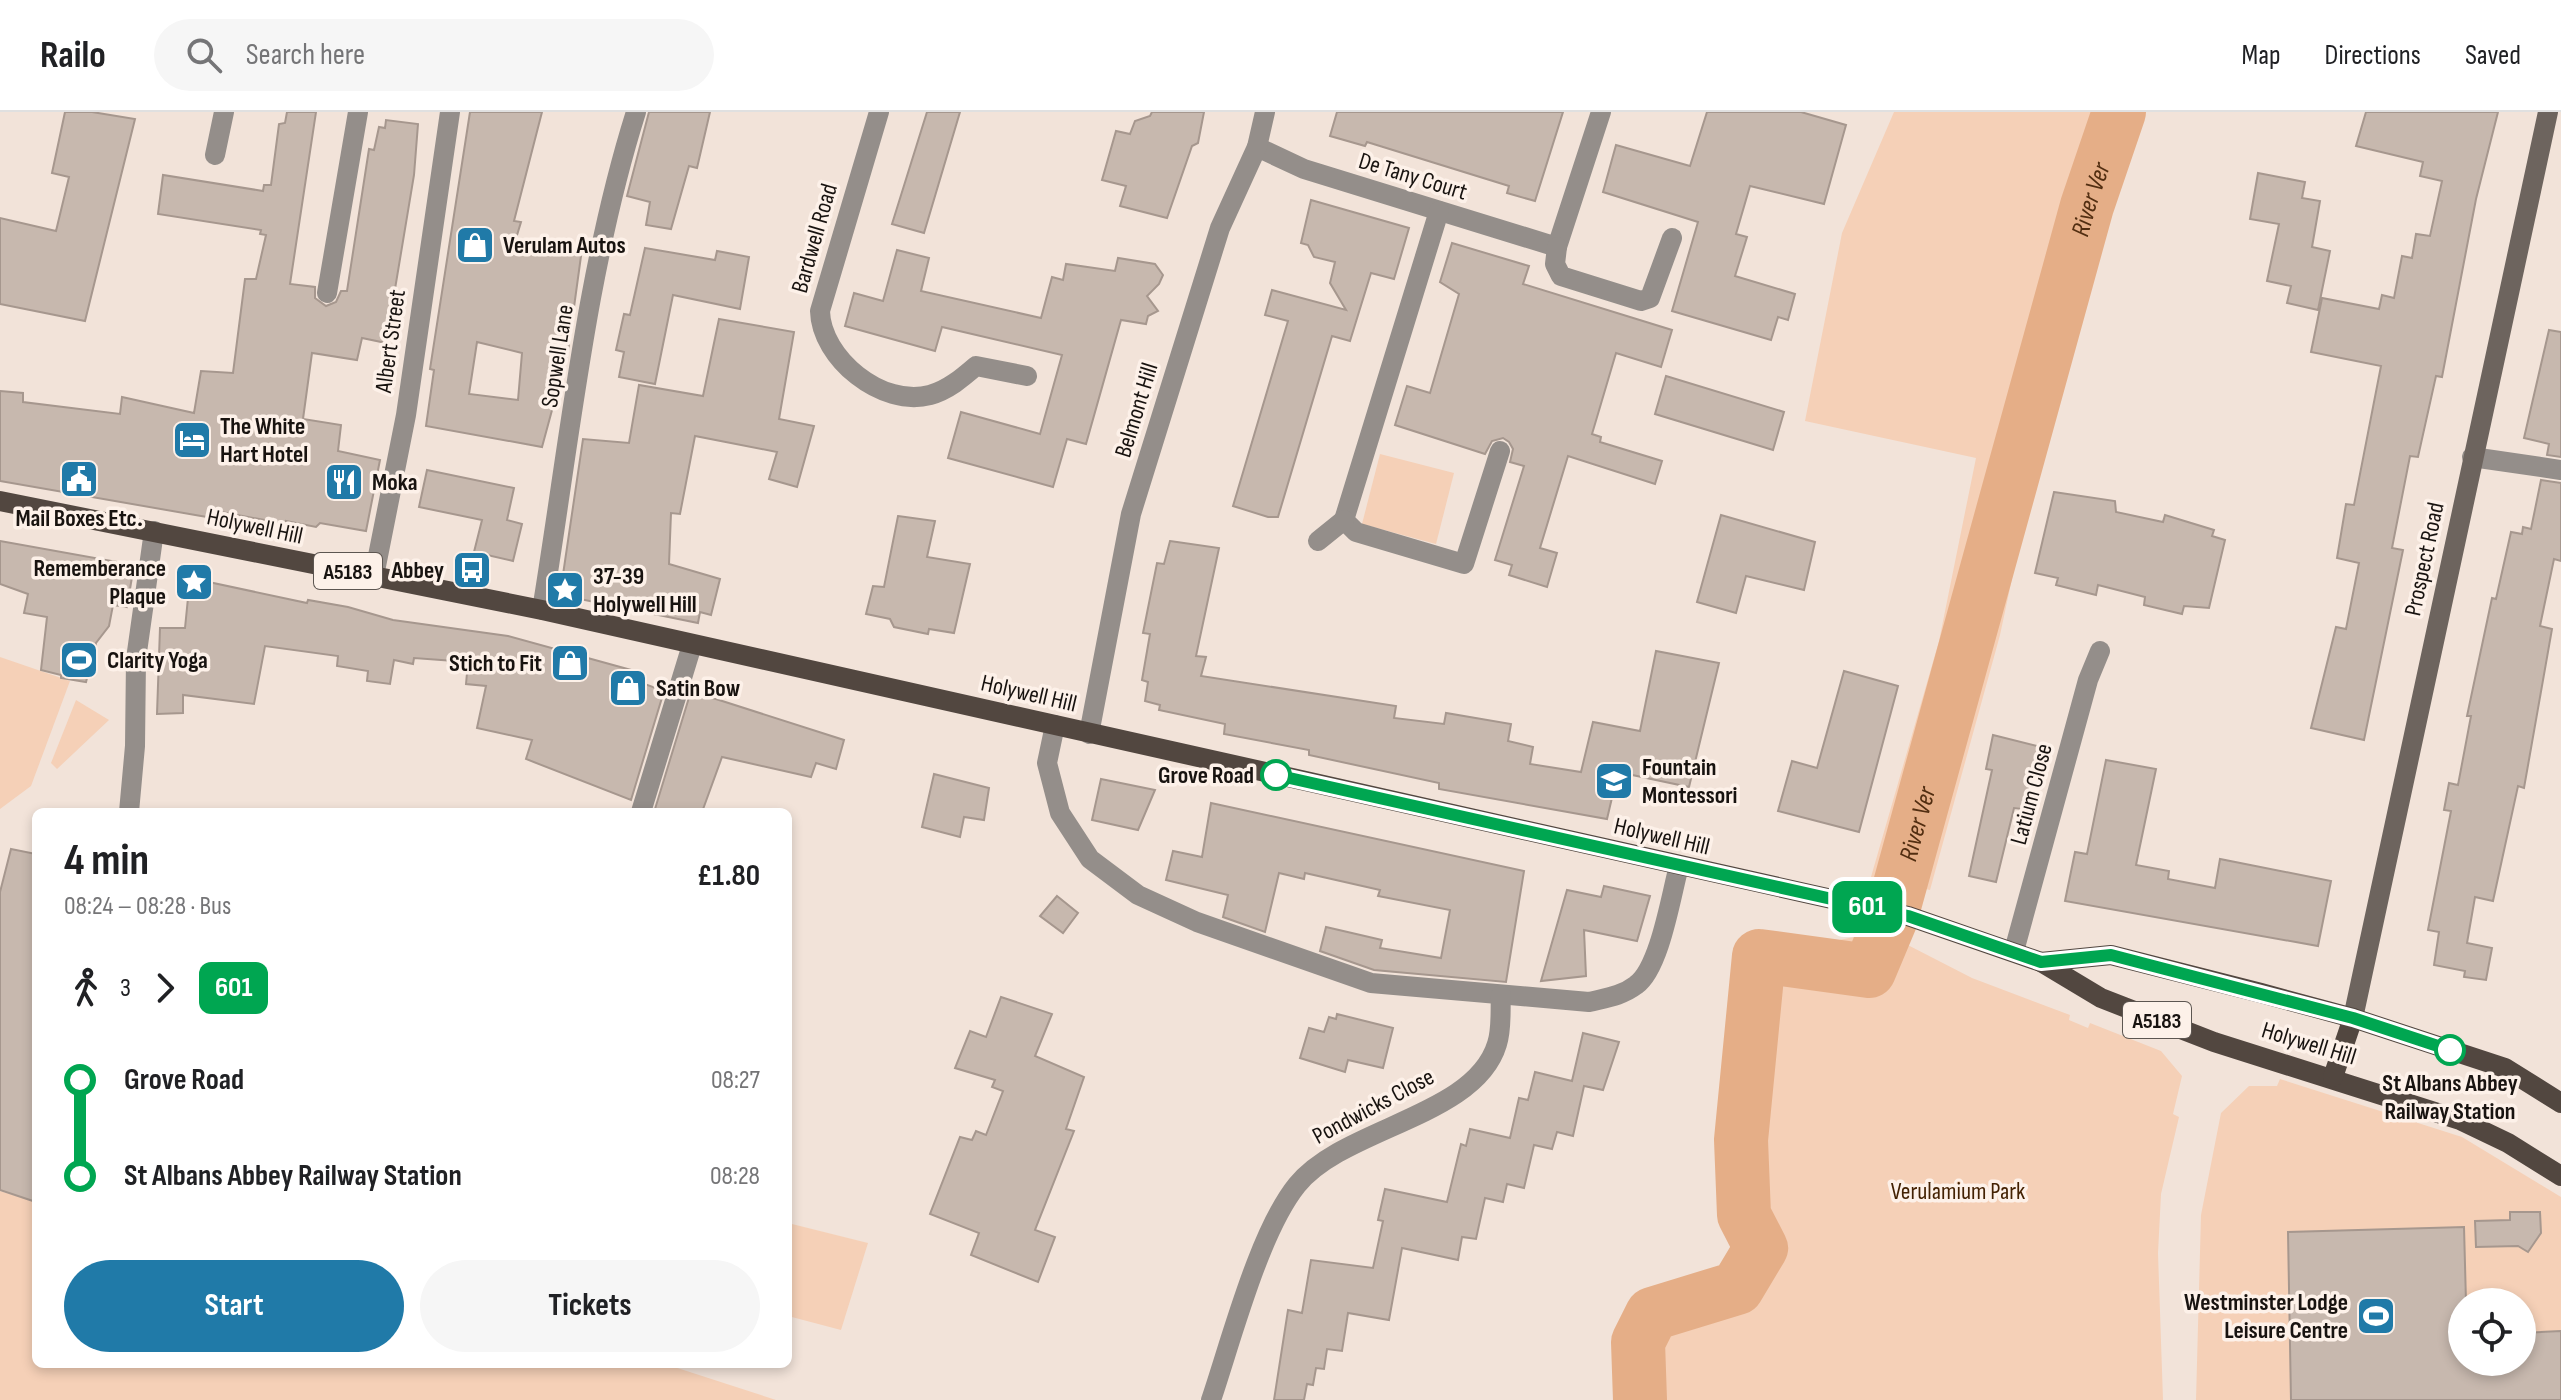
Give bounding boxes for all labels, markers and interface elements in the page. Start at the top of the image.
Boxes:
search box [154,19,714,91]
text: Railo [40,33,106,78]
icon: search [182,33,226,77]
text: Search here [246,37,365,73]
text: Map [2242,39,2281,72]
text: Directions [2325,39,2421,72]
text: Saved [2465,39,2521,72]
street label: De Tany Court [1355,146,1471,207]
water label: River Ver [2065,157,2118,240]
street label: Bardwell Road [785,180,844,296]
shop icon: Verulam Autos [454,224,496,266]
place label: Verulam Autos [503,231,626,260]
street label: Albert Street [369,288,412,395]
street label: Sopwell Lane [535,303,580,410]
street label: Belmont Hill [1108,359,1165,461]
place label: The White Hart Hotel [220,412,308,469]
hotel icon: The White Hart Hotel [171,419,213,461]
public building icon: Mail Boxes Etc. [58,458,100,500]
restaurant icon: Moka [323,461,365,503]
place label: Moka [372,468,418,497]
street label: Prospect Road [2398,500,2451,619]
street label: Holywell Hill [204,502,305,551]
place label: Mail Boxes Etc. [15,504,143,533]
bus stop icon: Abbey [451,549,493,591]
road number: A5183 [314,553,382,589]
place label: Rememberance Plaque [34,554,166,611]
place label: Abbey [390,556,444,585]
place icon: Rememberance Plaque [173,561,215,603]
place label: 37-39 Holywell Hill [593,562,697,619]
place icon: 37-39 Holywell Hill [544,569,586,611]
sports icon: Clarity Yoga [58,639,100,681]
shop icon: Stich to Fit [549,642,591,684]
place label: Clarity Yoga [107,646,208,675]
place label: Stich to Fit [449,649,542,678]
shop icon: Satin Bow [607,667,649,709]
street label: Holywell Hill [978,668,1080,719]
place label: Satin Bow [656,674,741,703]
street label: Latium Close [2004,740,2059,848]
place label: Fountain Montessori [1642,753,1738,810]
marker: Grove Road [1261,760,1291,790]
school or university icon: Fountain Montessori [1593,760,1635,802]
place label: Grove Road [1158,761,1254,790]
water label: River Ver [1893,782,1944,865]
street label: Holywell Hill [1611,811,1713,862]
text: 4 min [64,834,149,887]
text: £1.80 [697,858,760,894]
line badge: 601 [1821,881,1913,933]
text: 601 [1848,890,1886,923]
text: 08:24 – 08:28 · Bus [64,891,231,922]
icon: walk [64,966,108,1010]
icon: forward [143,966,187,1010]
text: 601 [215,971,252,1004]
text: 3 [120,973,131,1004]
road number: A5183 [2123,1002,2191,1038]
street label: Holywell Hill [2258,1015,2360,1072]
marker: St Albans Abbey Railway Station [2435,1035,2465,1065]
text: Grove Road [124,1062,244,1098]
street label: Pondwicks Close [1307,1062,1439,1151]
text: 08:27 [711,1065,760,1096]
place label: St Albans Abbey Railway Station [2382,1069,2518,1126]
text: St Albans Abbey Railway Station [124,1158,462,1194]
text: 08:28 [710,1161,760,1192]
park label: Verulamium Park [1891,1177,2025,1206]
button: Start [64,1260,404,1352]
button: Tickets [420,1260,760,1352]
place label: Westminster Lodge Leisure Centre [2184,1288,2348,1345]
map controls [2448,1288,2536,1376]
button: locate [2448,1288,2536,1376]
sports icon: Westminster Lodge Leisure Centre [2355,1295,2397,1337]

